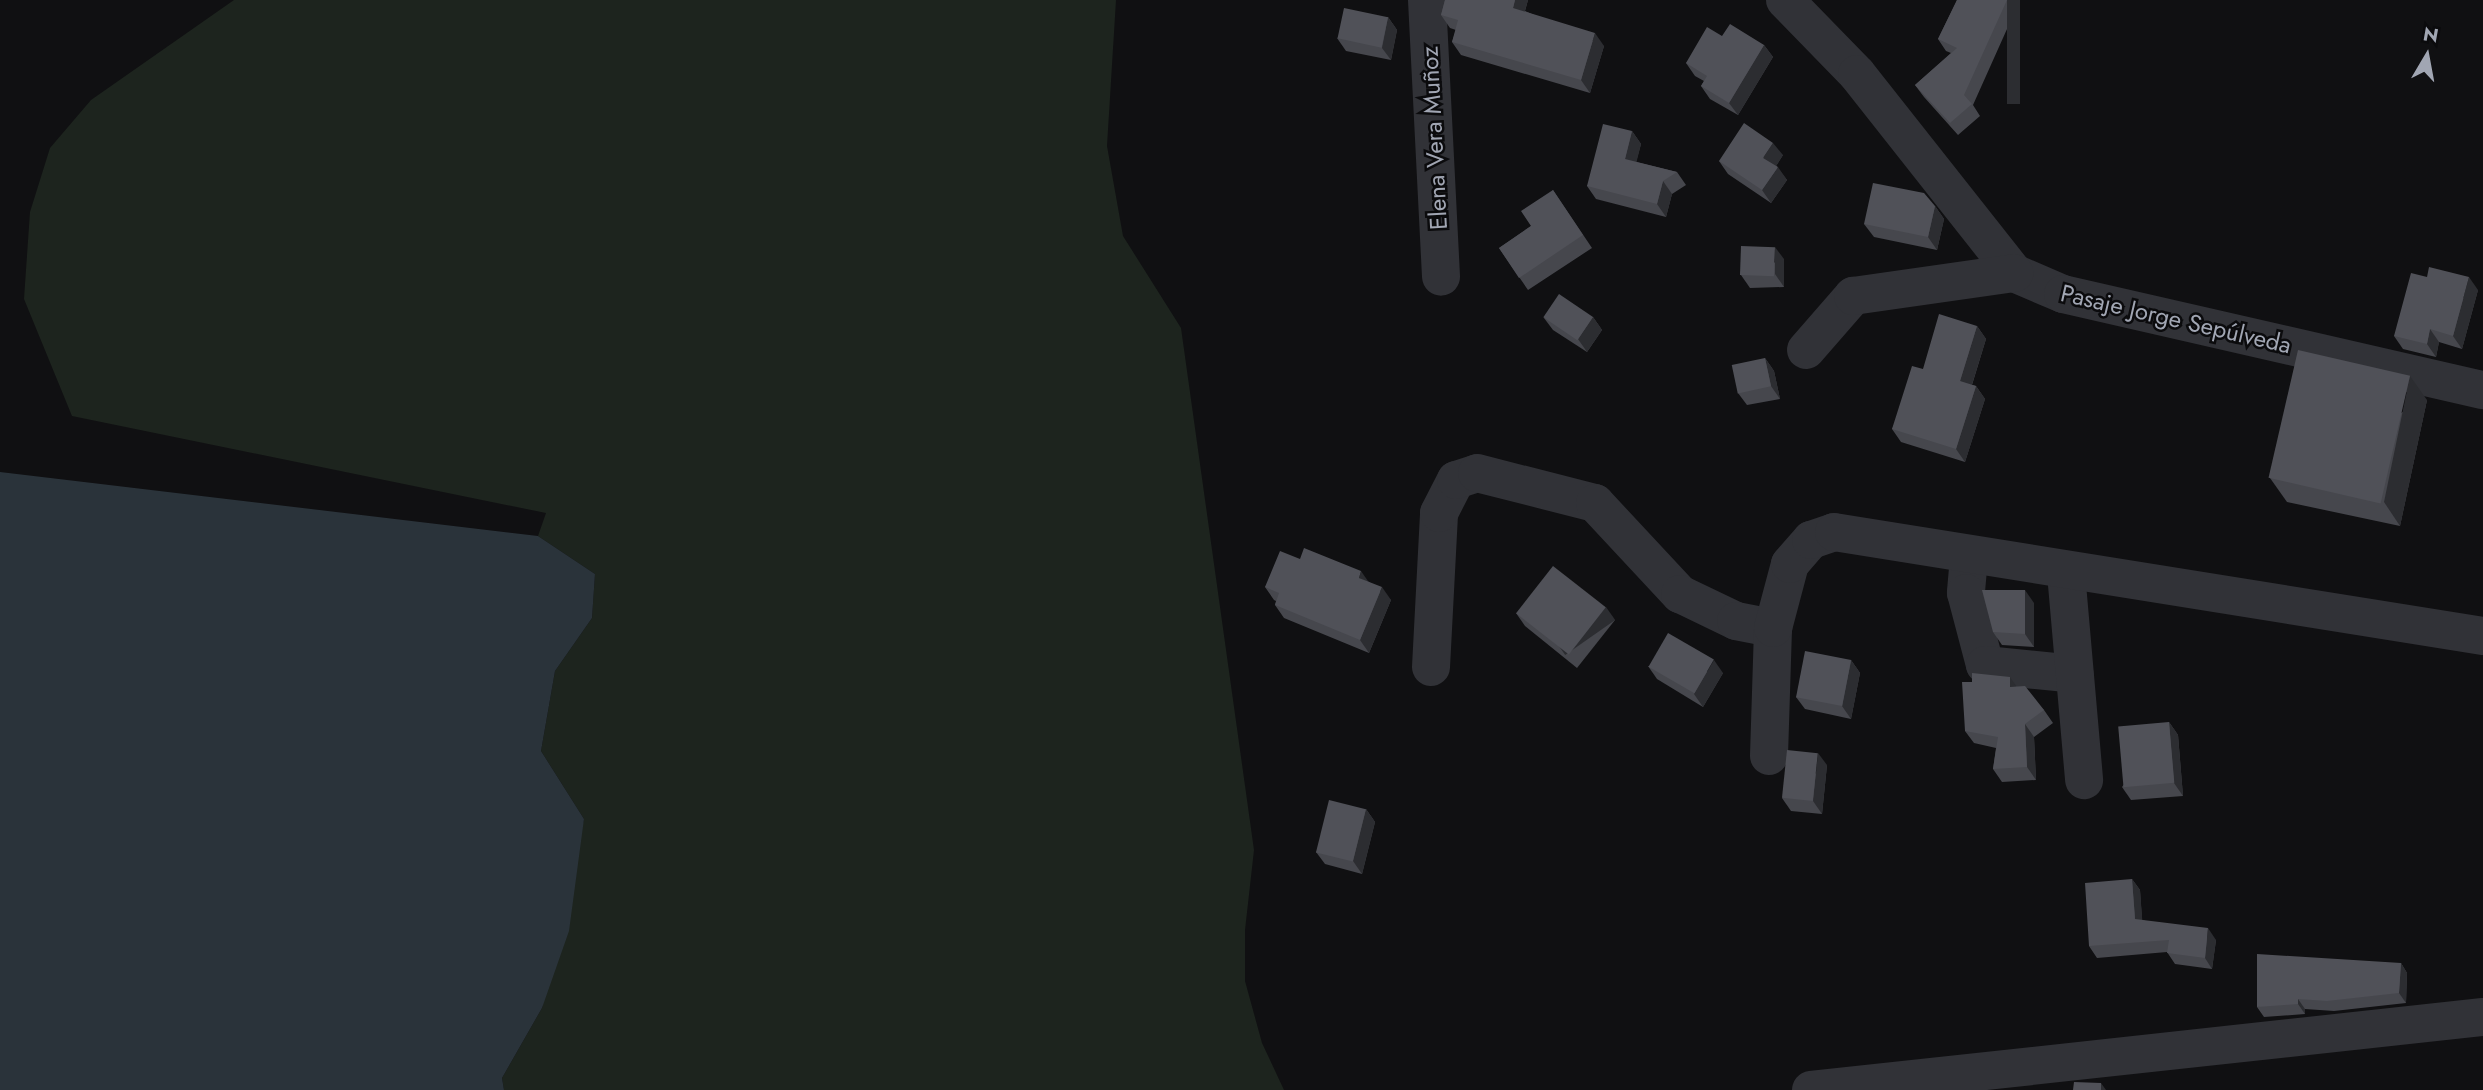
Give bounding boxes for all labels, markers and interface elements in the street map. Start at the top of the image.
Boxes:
text: N [2421,20,2441,49]
north arrow [2392,21,2462,91]
street label: Elena Vera Muñoz [1415,45,1453,231]
street label: Pasaje Jorge Sepúlveda [2058,278,2294,360]

